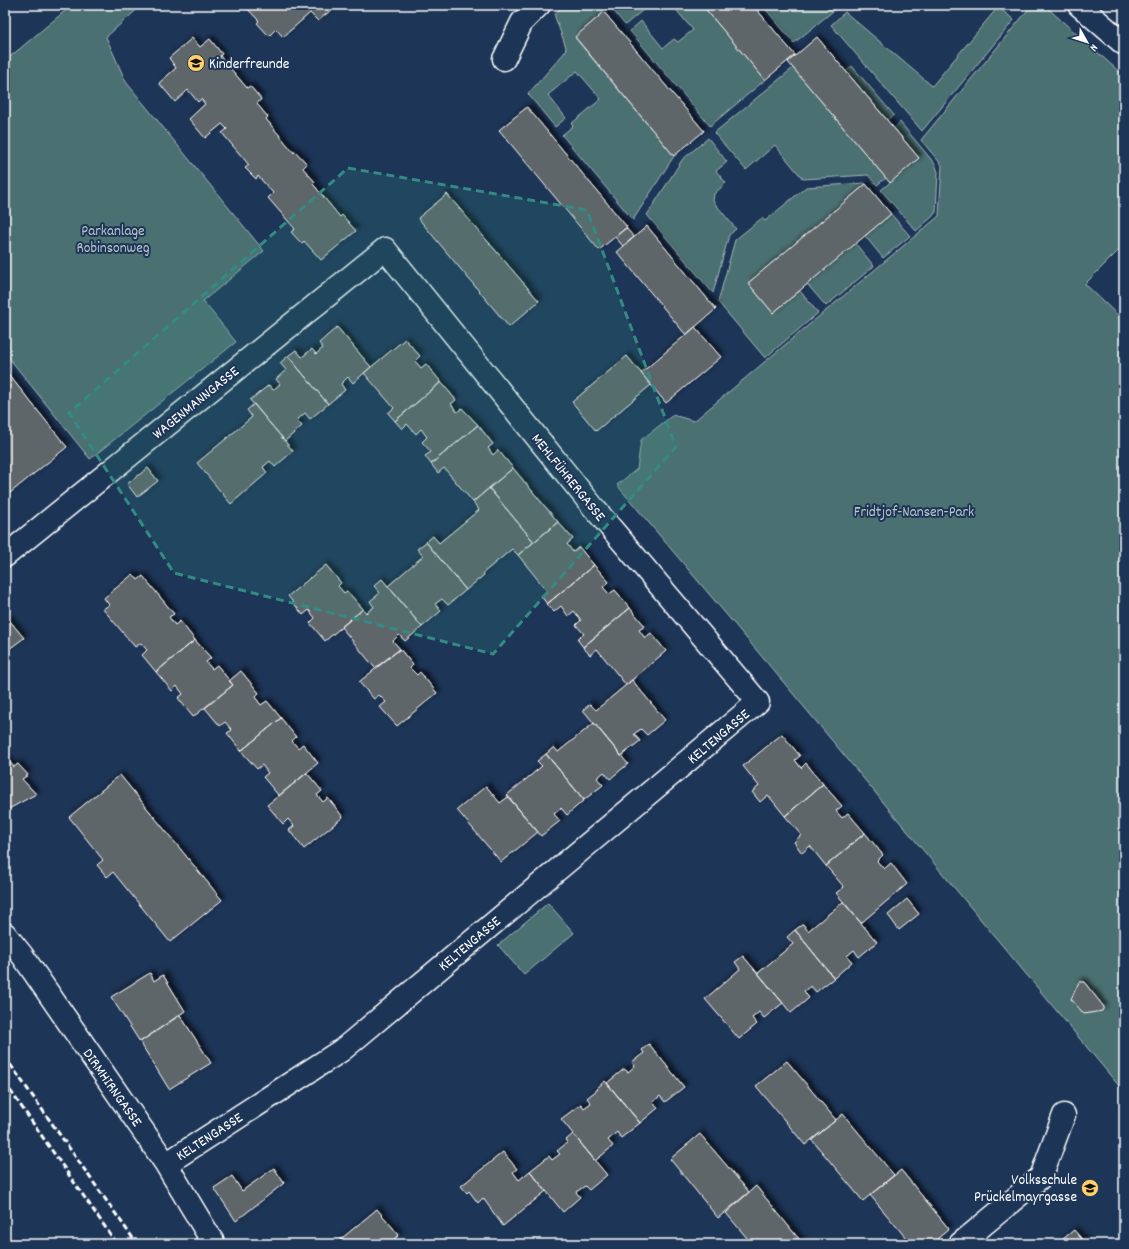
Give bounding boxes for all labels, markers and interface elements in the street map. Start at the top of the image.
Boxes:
north arrow [1067,22,1107,62]
text: N [1085,40,1101,55]
school or university icon: Kinderfreunde [186,53,206,73]
place label: Kinderfreunde [209,54,290,76]
park label: Parkanlage Robinsonweg [77,221,149,260]
street label: WAGENMANNGASSE [148,361,245,446]
street label: MEHLFÜHRERGASSE [525,429,610,527]
park label: Fridtjof-Nansen-Park [854,502,974,524]
street label: KELTENGASSE [683,705,756,770]
street label: KELTENGASSE [434,912,507,977]
street label: DIRMHIRNGASSE [76,1044,147,1132]
street label: KELTENGASSE [172,1108,248,1168]
place label: Volksschule Prückelmayrgasse [974,1170,1077,1209]
school or university icon: Volksschule Prückelmayrgasse [1080,1178,1100,1198]

